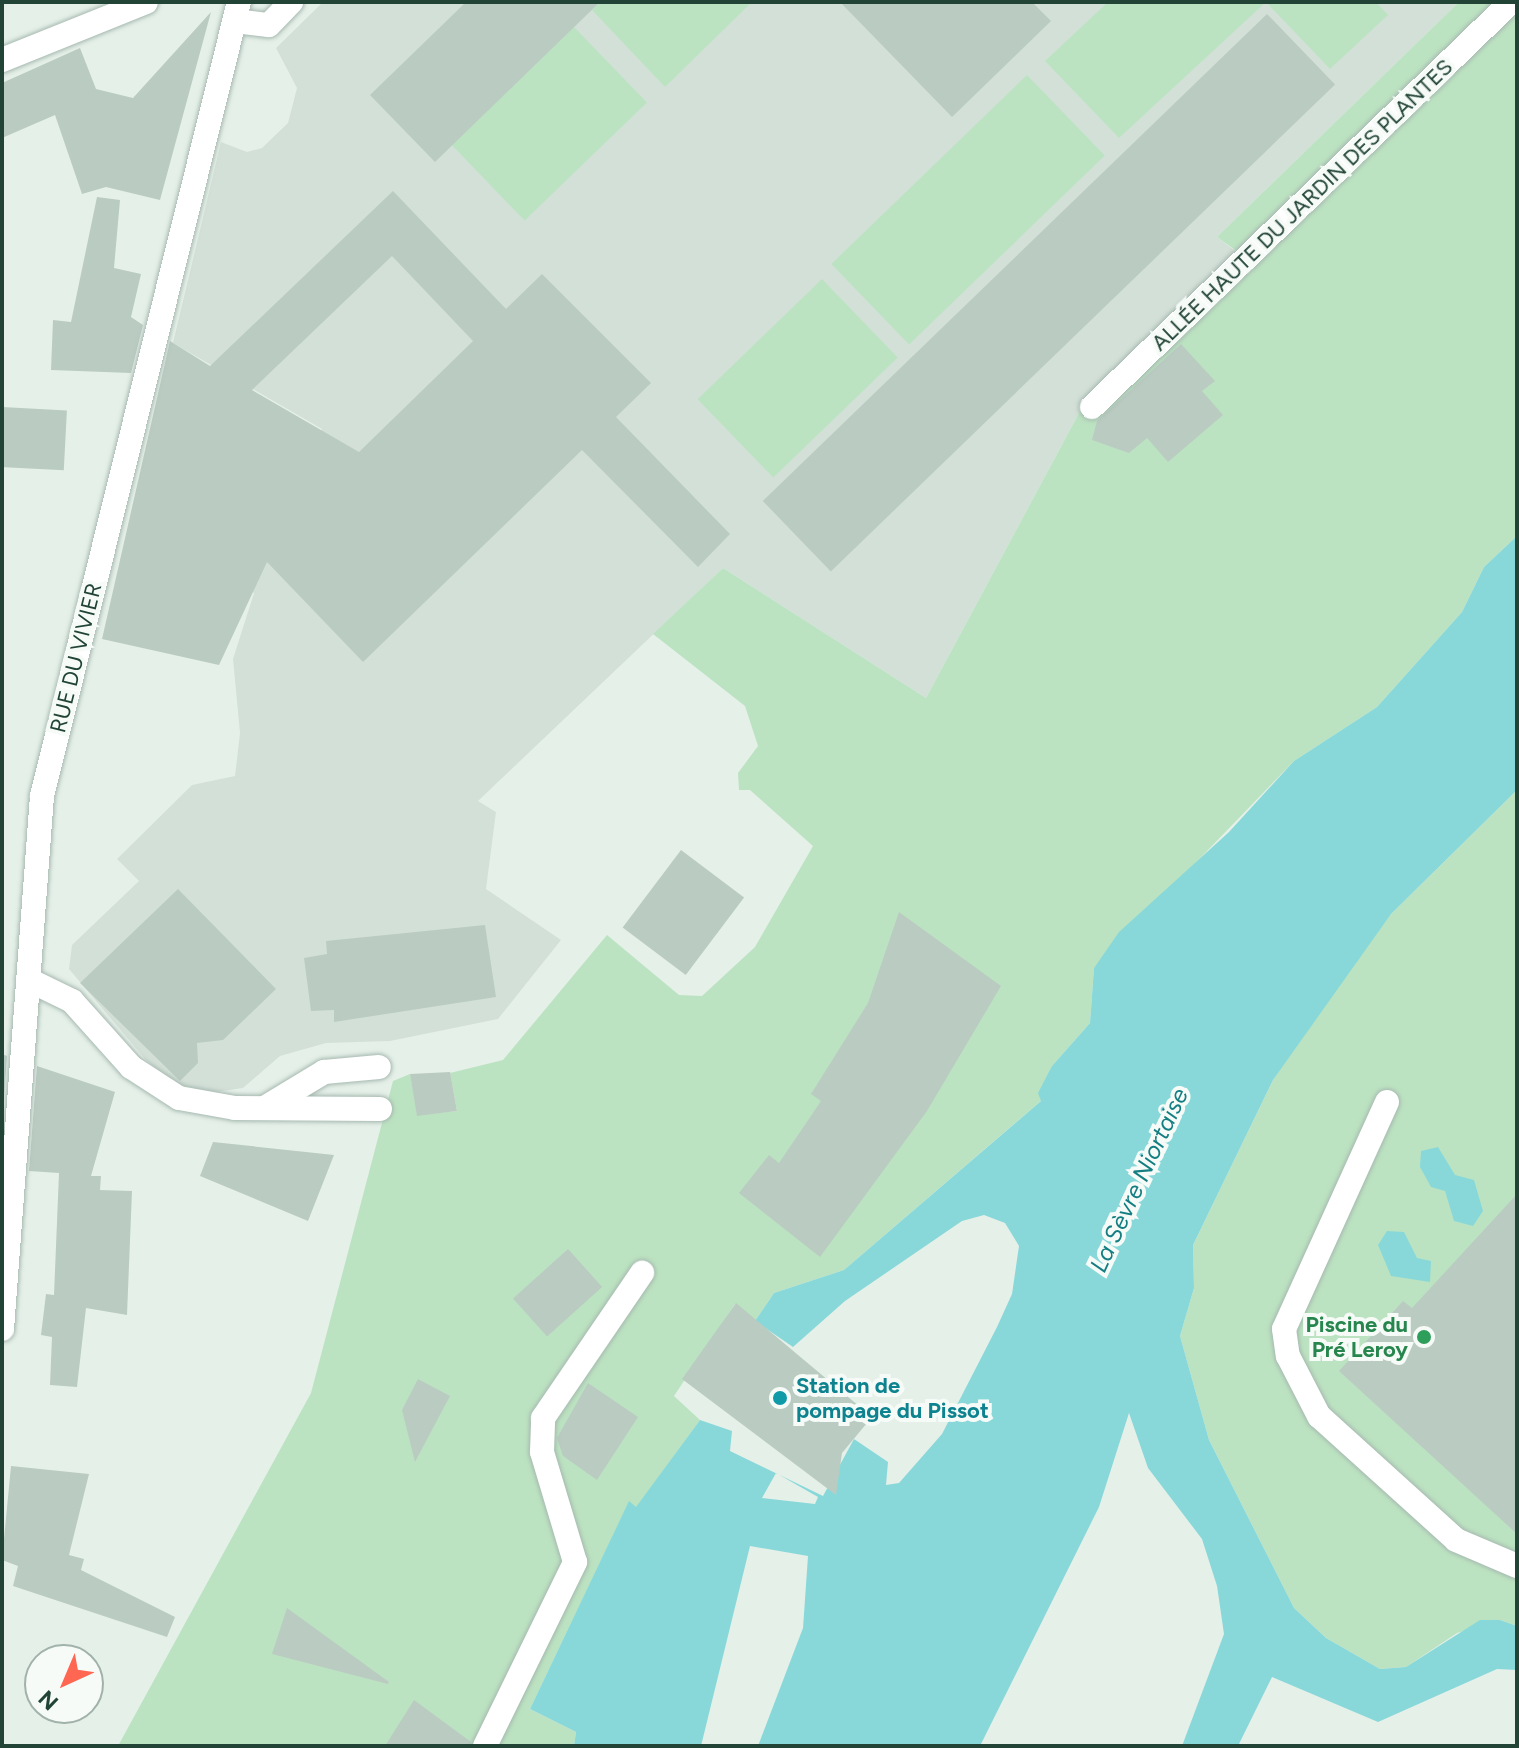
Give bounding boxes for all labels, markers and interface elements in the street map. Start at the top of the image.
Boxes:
street label: ALLÉE HAUTE DU JARDIN DES PLANTES [1146,54,1458,356]
street label: RUE DU VIVIER [45,581,107,735]
water label: La Sèvre Niortaise [1084,1083,1194,1277]
place label: Piscine du Pré Leroy [1305,1311,1408,1362]
marker: Piscine du Pré Leroy [1415,1328,1433,1346]
place label: Station de pompage du Pissot [796,1372,989,1424]
marker: Station de pompage du Pissot [771,1389,789,1407]
north arrow [24,1644,104,1724]
text: N [33,1685,64,1716]

